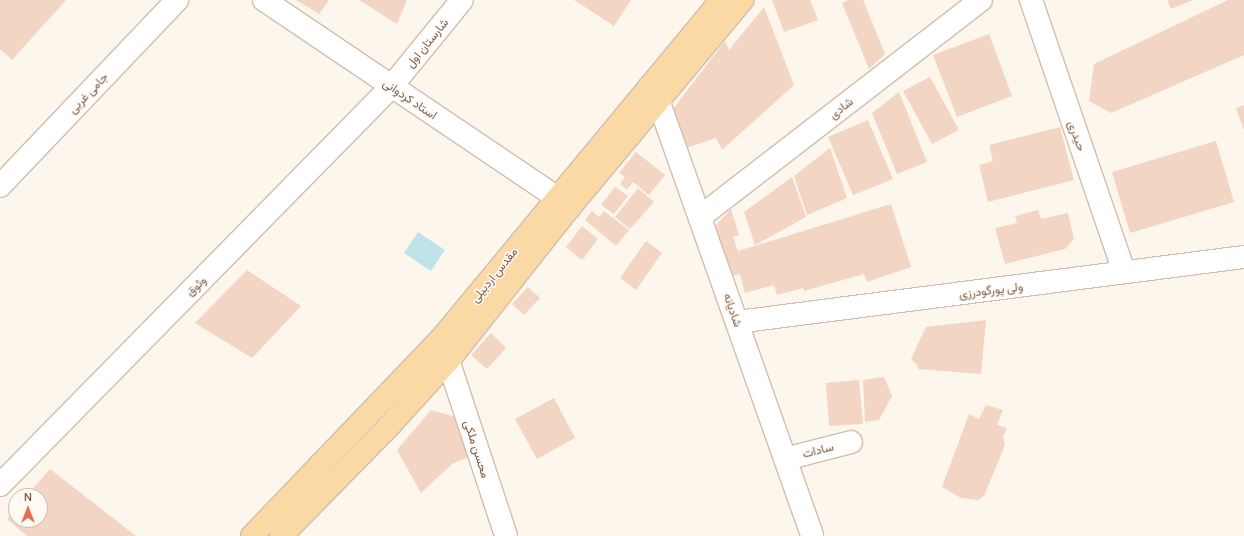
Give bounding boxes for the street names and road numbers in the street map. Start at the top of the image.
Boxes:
street label: شارستان اول [403,15,451,71]
street label: جامی غربی [65,70,111,116]
street label: استاد کردوانی [380,76,440,122]
street label: شادی [826,94,856,122]
street label: حیدری [1065,119,1089,153]
street label: مقدس اردبیلی [467,245,521,305]
street label: وثوق [183,273,209,299]
street label: ولی پورگودرزی [958,279,1024,301]
street label: شادیانه [721,291,745,329]
street label: محسن ملکی [461,418,493,480]
street label: سادات [801,439,835,461]

